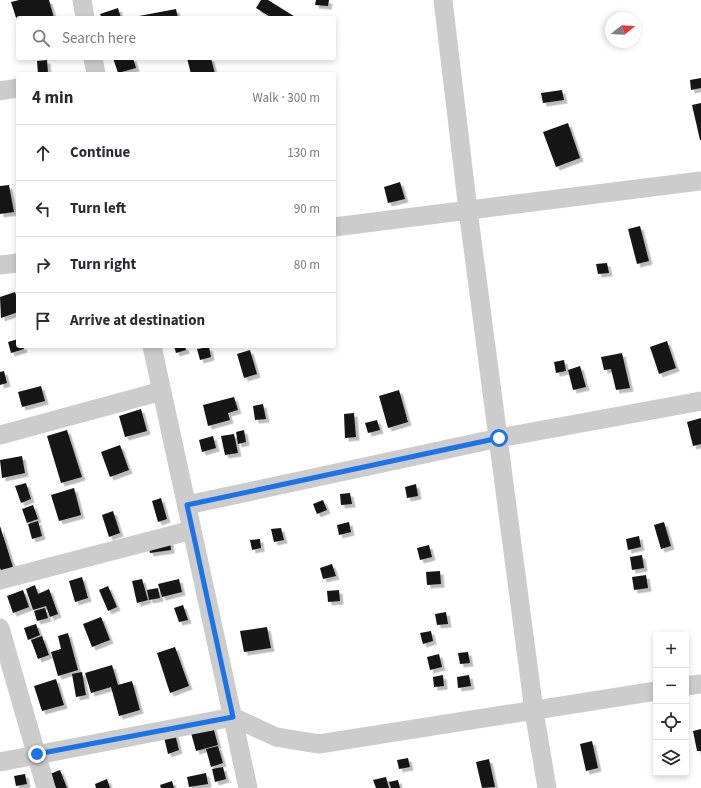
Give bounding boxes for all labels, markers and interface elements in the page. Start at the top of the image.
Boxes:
north arrow [605,12,641,48]
search box [16,16,336,60]
icon: search [30,27,52,49]
text: Search here [62,28,136,49]
text: 4 min [32,86,73,110]
text: Walk · 300 m [252,89,320,107]
icon: ahead [32,142,54,164]
text: Continue [70,142,130,163]
text: 130 m [287,144,320,162]
icon: left [32,198,54,220]
text: Turn left [70,198,126,219]
text: 90 m [294,200,320,218]
icon: right [32,254,54,276]
text: Turn right [70,254,136,275]
text: 80 m [294,256,320,274]
icon: arrive [32,310,54,332]
text: Arrive at destination [70,310,205,331]
route start [490,429,508,447]
map controls [653,632,689,776]
button: + [653,632,689,668]
button: − [653,668,689,704]
button: locate [653,704,689,740]
button: layers [653,740,689,776]
route end [28,745,46,763]

